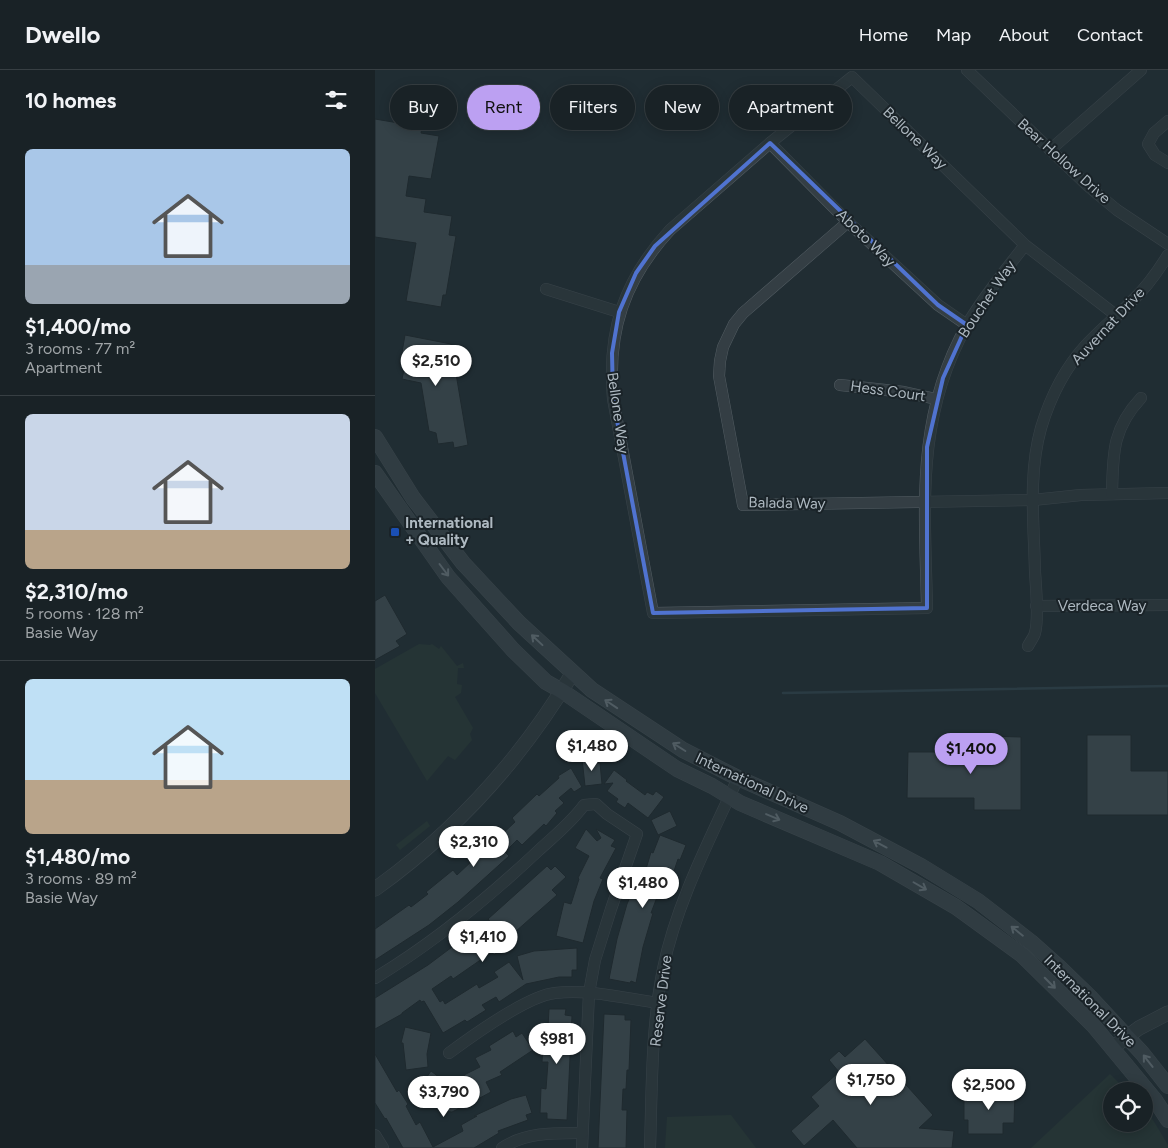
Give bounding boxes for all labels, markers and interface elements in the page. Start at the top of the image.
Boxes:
text: Dwello [25,20,101,49]
text: Home [859,24,908,46]
text: Map [936,24,971,46]
text: About [999,24,1049,46]
text: Contact [1077,24,1143,46]
chip: Buy [390,85,457,130]
chip: Rent [467,85,540,130]
chip: Filters [550,85,635,130]
chip: New [645,85,719,130]
chip: Apartment [729,85,852,130]
icon: filters [322,86,350,114]
text: 10 homes [25,88,116,113]
street label: Bellone Way [879,103,951,173]
street label: Bear Hollow Drive [1014,114,1114,208]
icon: home [143,181,233,271]
street label: Aboto Way [833,206,899,271]
street label: Bouchet Way [955,257,1020,341]
street label: Auvernat Drive [1067,283,1149,369]
text: $1,400/mo [25,314,131,339]
text: 3 rooms · 77 m² [25,339,135,358]
pin: $2,510 [395,344,477,387]
text: $2,510 [412,351,460,370]
text: Apartment [25,358,102,377]
street label: Bellone Way [603,371,633,455]
street label: Hess Court [849,377,927,405]
icon: home [143,447,233,537]
street label: Balada Way [748,493,826,513]
place label: International + Quality [405,514,493,549]
marker: International + Quality [389,526,401,538]
one-way arrow [439,563,449,577]
text: $2,310/mo [25,579,128,604]
street label: Verdeca Way [1058,597,1146,615]
text: 5 rooms · 128 m² [25,604,144,623]
text: Basie Way [25,623,98,642]
one-way arrow [531,634,544,646]
one-way arrow [604,699,618,709]
icon: home [143,712,233,802]
pin: $1,480 [551,730,633,772]
pin: $1,400 [930,732,1012,775]
text: $1,480 [567,736,617,755]
text: $1,400 [946,739,996,758]
one-way arrow [673,742,687,752]
street label: International Drive [692,749,812,817]
one-way arrow [766,814,781,823]
pin: $2,310 [433,826,515,868]
text: $2,310 [450,832,498,851]
one-way arrow [872,839,887,849]
text: $1,480/mo [25,844,130,869]
pin: $1,480 [602,866,684,909]
text: 3 rooms · 89 m² [25,869,137,888]
text: $1,480 [618,873,668,892]
one-way arrow [913,882,927,892]
text: Basie Way [25,888,98,907]
pin: $1,410 [442,920,524,963]
one-way arrow [1010,925,1023,936]
text: $1,410 [460,927,506,946]
street label: International Drive [1040,951,1140,1051]
street label: Reserve Drive [646,954,676,1048]
one-way arrow [1044,977,1056,989]
pin: $981 [527,1022,587,1065]
text: $981 [540,1029,574,1048]
one-way arrow [1143,1055,1154,1068]
pin: $1,750 [830,1064,912,1106]
pin: $2,500 [948,1068,1030,1111]
text: $1,750 [847,1070,895,1089]
text: $2,500 [963,1075,1015,1094]
pin: $3,790 [403,1076,485,1118]
text: $3,790 [419,1082,469,1101]
map controls [1103,1082,1153,1132]
button: locate [1103,1082,1153,1132]

